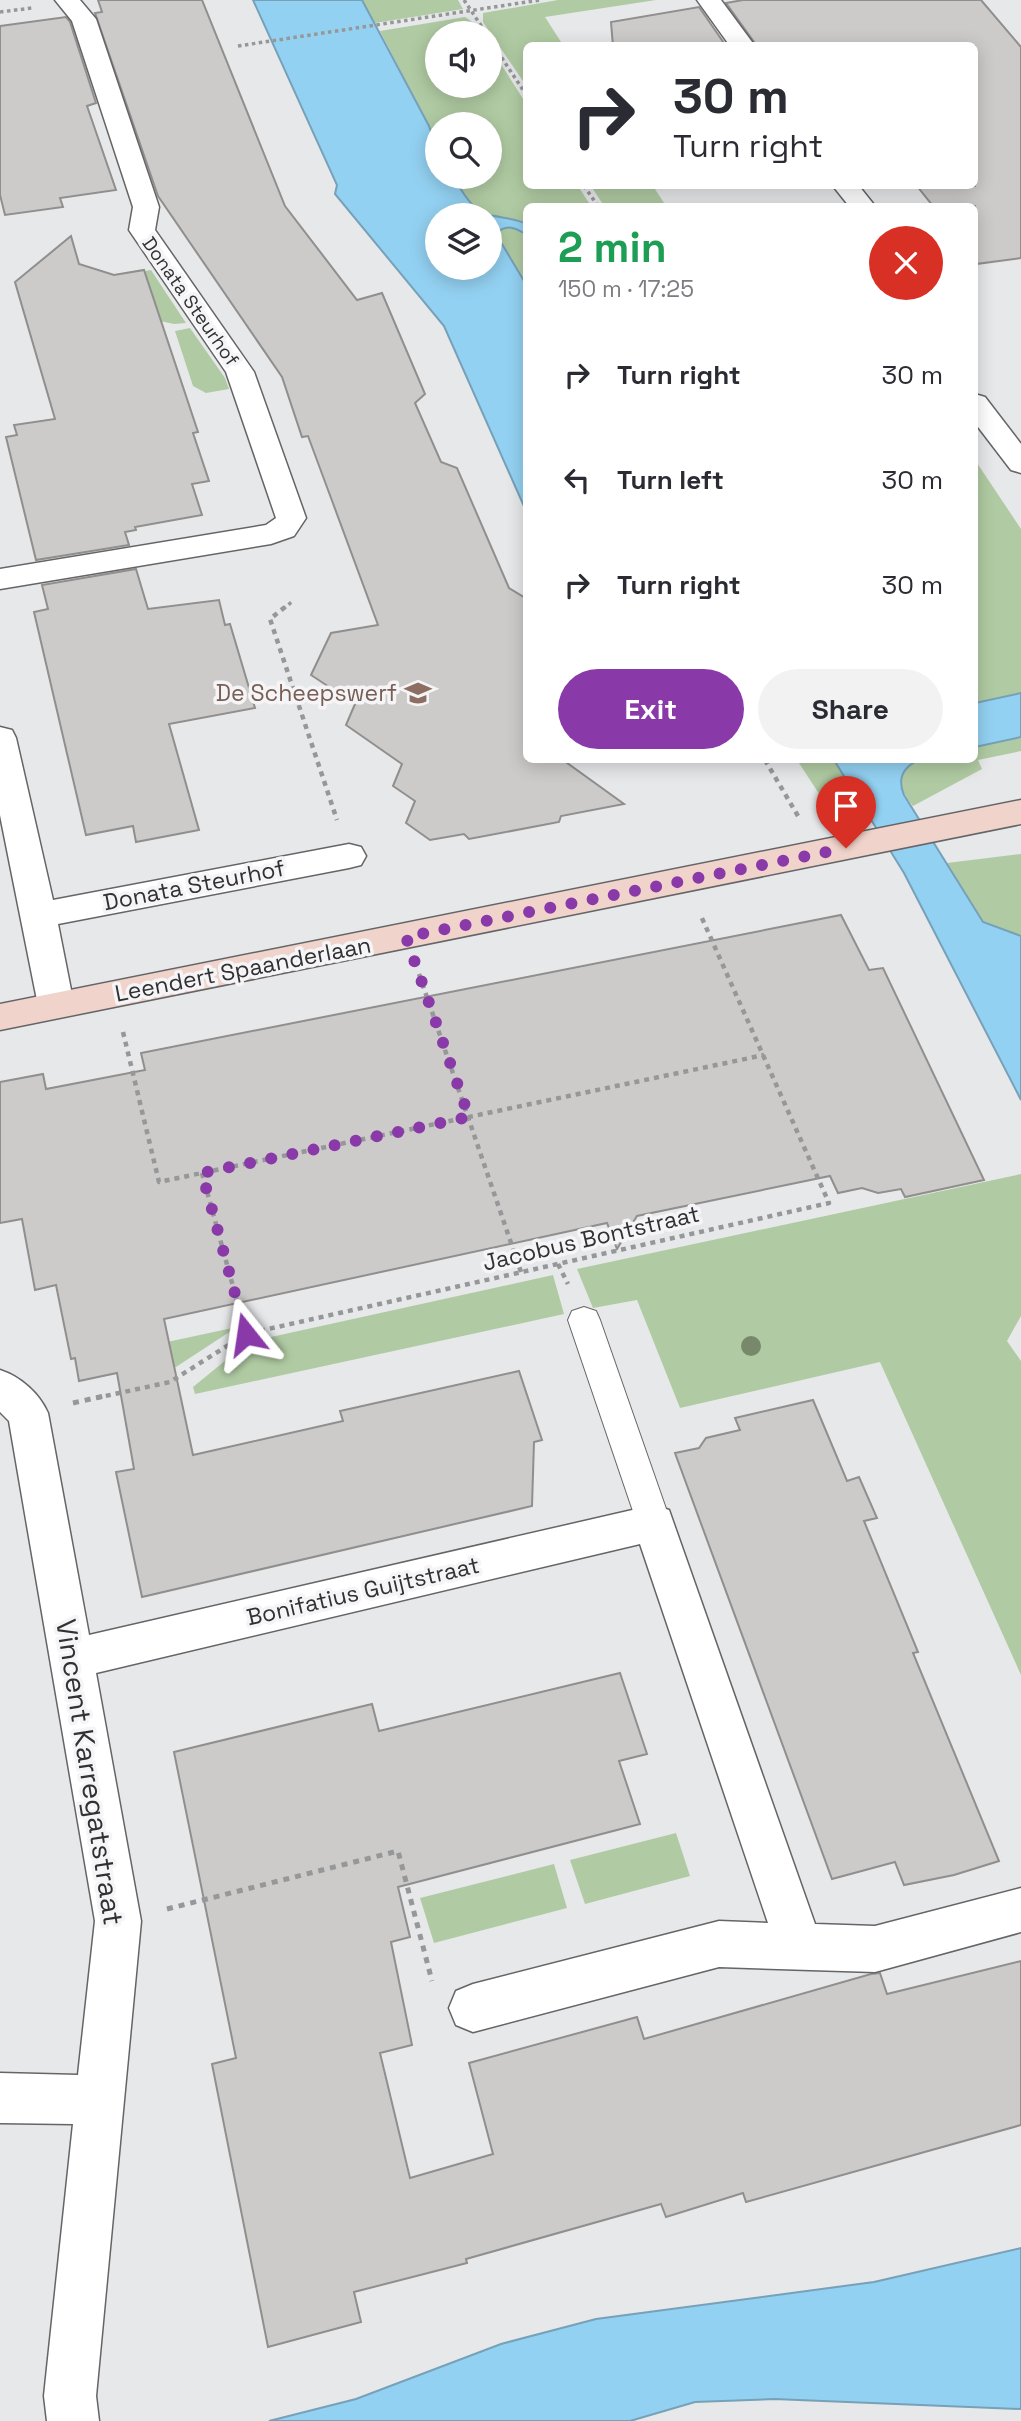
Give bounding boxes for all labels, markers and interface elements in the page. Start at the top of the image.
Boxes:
map controls [425,21,502,280]
button: sound [425,21,502,98]
text: 30 m [673,65,789,127]
icon: right [558,70,649,161]
button: search [425,112,502,189]
text: Turn right [673,126,823,166]
button: layers [425,203,502,280]
text: 2 min [558,221,667,274]
button: close [869,226,943,300]
street label: Donata Steurhof [137,232,245,371]
text: 150 m · 17:25 [558,274,694,304]
icon: right [558,356,596,394]
text: Turn right [617,358,741,392]
text: 30 m [882,358,943,392]
icon: left [558,461,596,499]
text: Turn left [617,463,724,497]
text: 30 m [882,463,943,497]
icon: right [558,566,596,604]
text: Turn right [617,568,741,602]
text: 30 m [882,568,943,602]
button: Exit [558,669,744,749]
button: Share [758,669,943,749]
place label: De Scheepswerf [216,678,397,708]
school or university icon: De Scheepswerf [403,678,433,708]
pin [816,776,876,848]
icon: arrive [827,787,865,825]
street label: Donata Steurhof [101,853,287,917]
street label: Leendert Spaanderlaan [112,929,374,1009]
street label: Jacobus Bontstraat [480,1198,702,1278]
position arrow [209,1297,283,1371]
street label: Bonifatius Guijtstraat [244,1550,482,1632]
street label: Vincent Karregatstraat [48,1616,132,1928]

